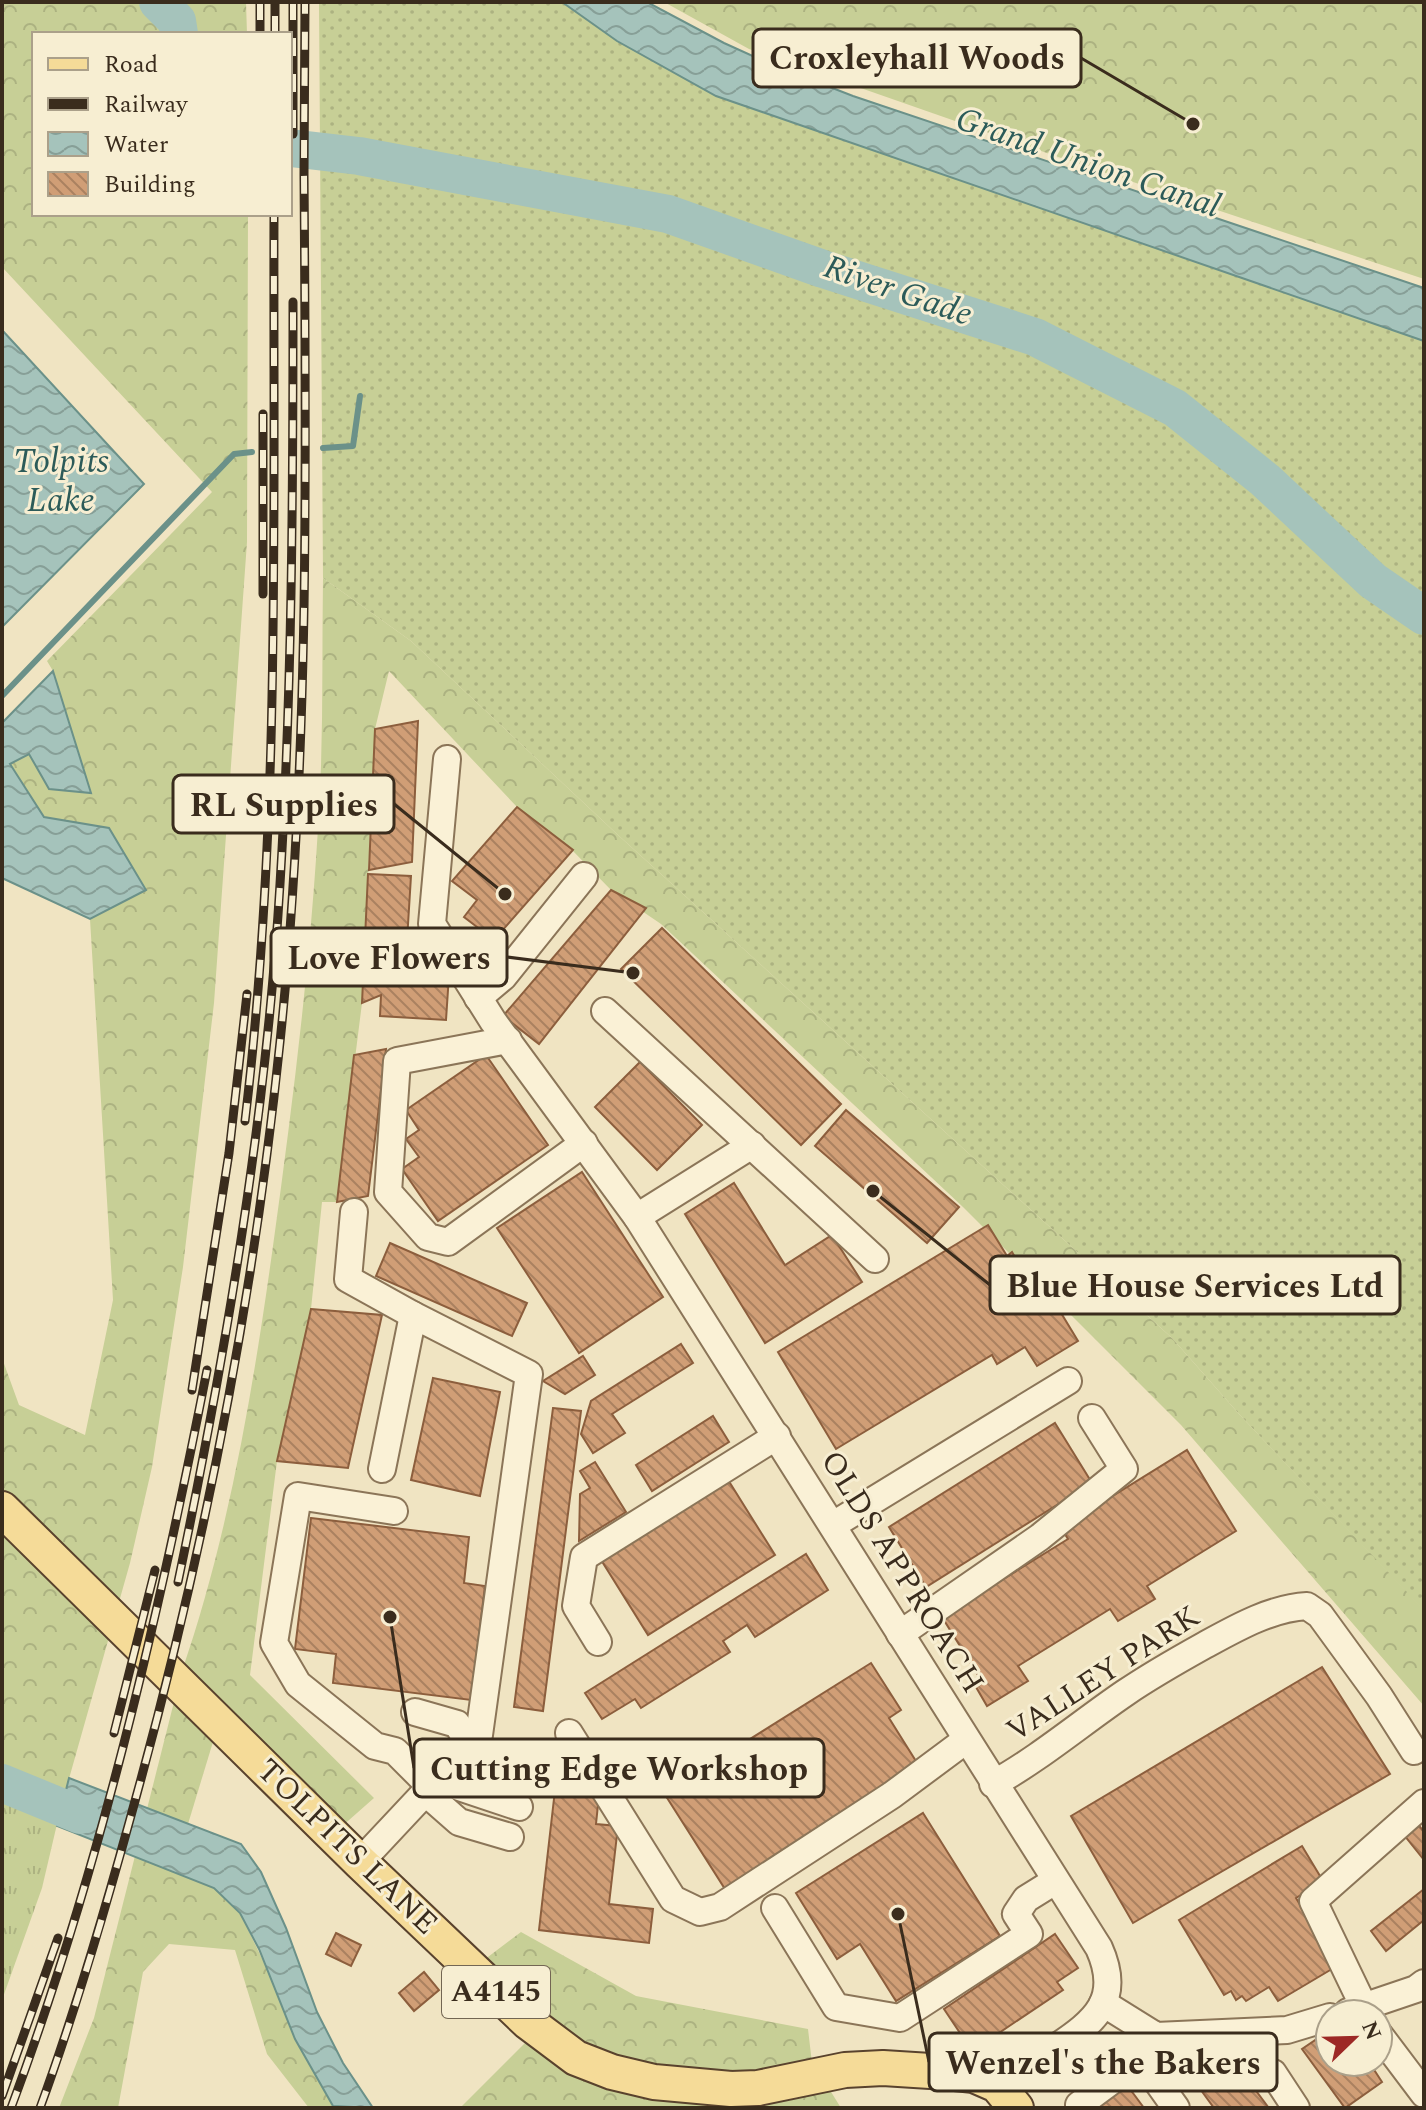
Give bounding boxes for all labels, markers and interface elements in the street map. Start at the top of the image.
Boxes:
callout: Croxleyhall Woods [753,29,1081,87]
legend [32,32,292,216]
text: Croxleyhall Woods [769,33,1065,85]
text: Road [104,47,158,83]
text: Railway [104,87,189,123]
water label: Grand Union Canal [949,93,1228,233]
text: Water [104,127,168,163]
text: Building [104,167,196,203]
water label: River Gade [817,241,979,341]
water label: Tolpits Lake [13,436,109,527]
callout: RL Supplies [173,775,394,833]
text: RL Supplies [190,780,378,832]
callout: Love Flowers [271,928,507,986]
text: Love Flowers [287,933,491,985]
callout: Blue House Services Ltd [990,1256,1400,1314]
text: Blue House Services Ltd [1006,1261,1384,1313]
street label: OLDS APPROACH [807,1441,997,1703]
street label: VALLEY PARK [996,1593,1210,1755]
callout: Cutting Edge Workshop [414,1739,824,1797]
text: Cutting Edge Workshop [430,1744,808,1796]
street label: TOLPITS LANE [245,1747,449,1947]
road number: A4145 [442,1966,550,2018]
north arrow [1314,1998,1394,2078]
text: N [1352,2016,1390,2046]
callout: Wenzel's the Bakers [929,2033,1277,2091]
text: Wenzel's the Bakers [945,2038,1261,2090]

